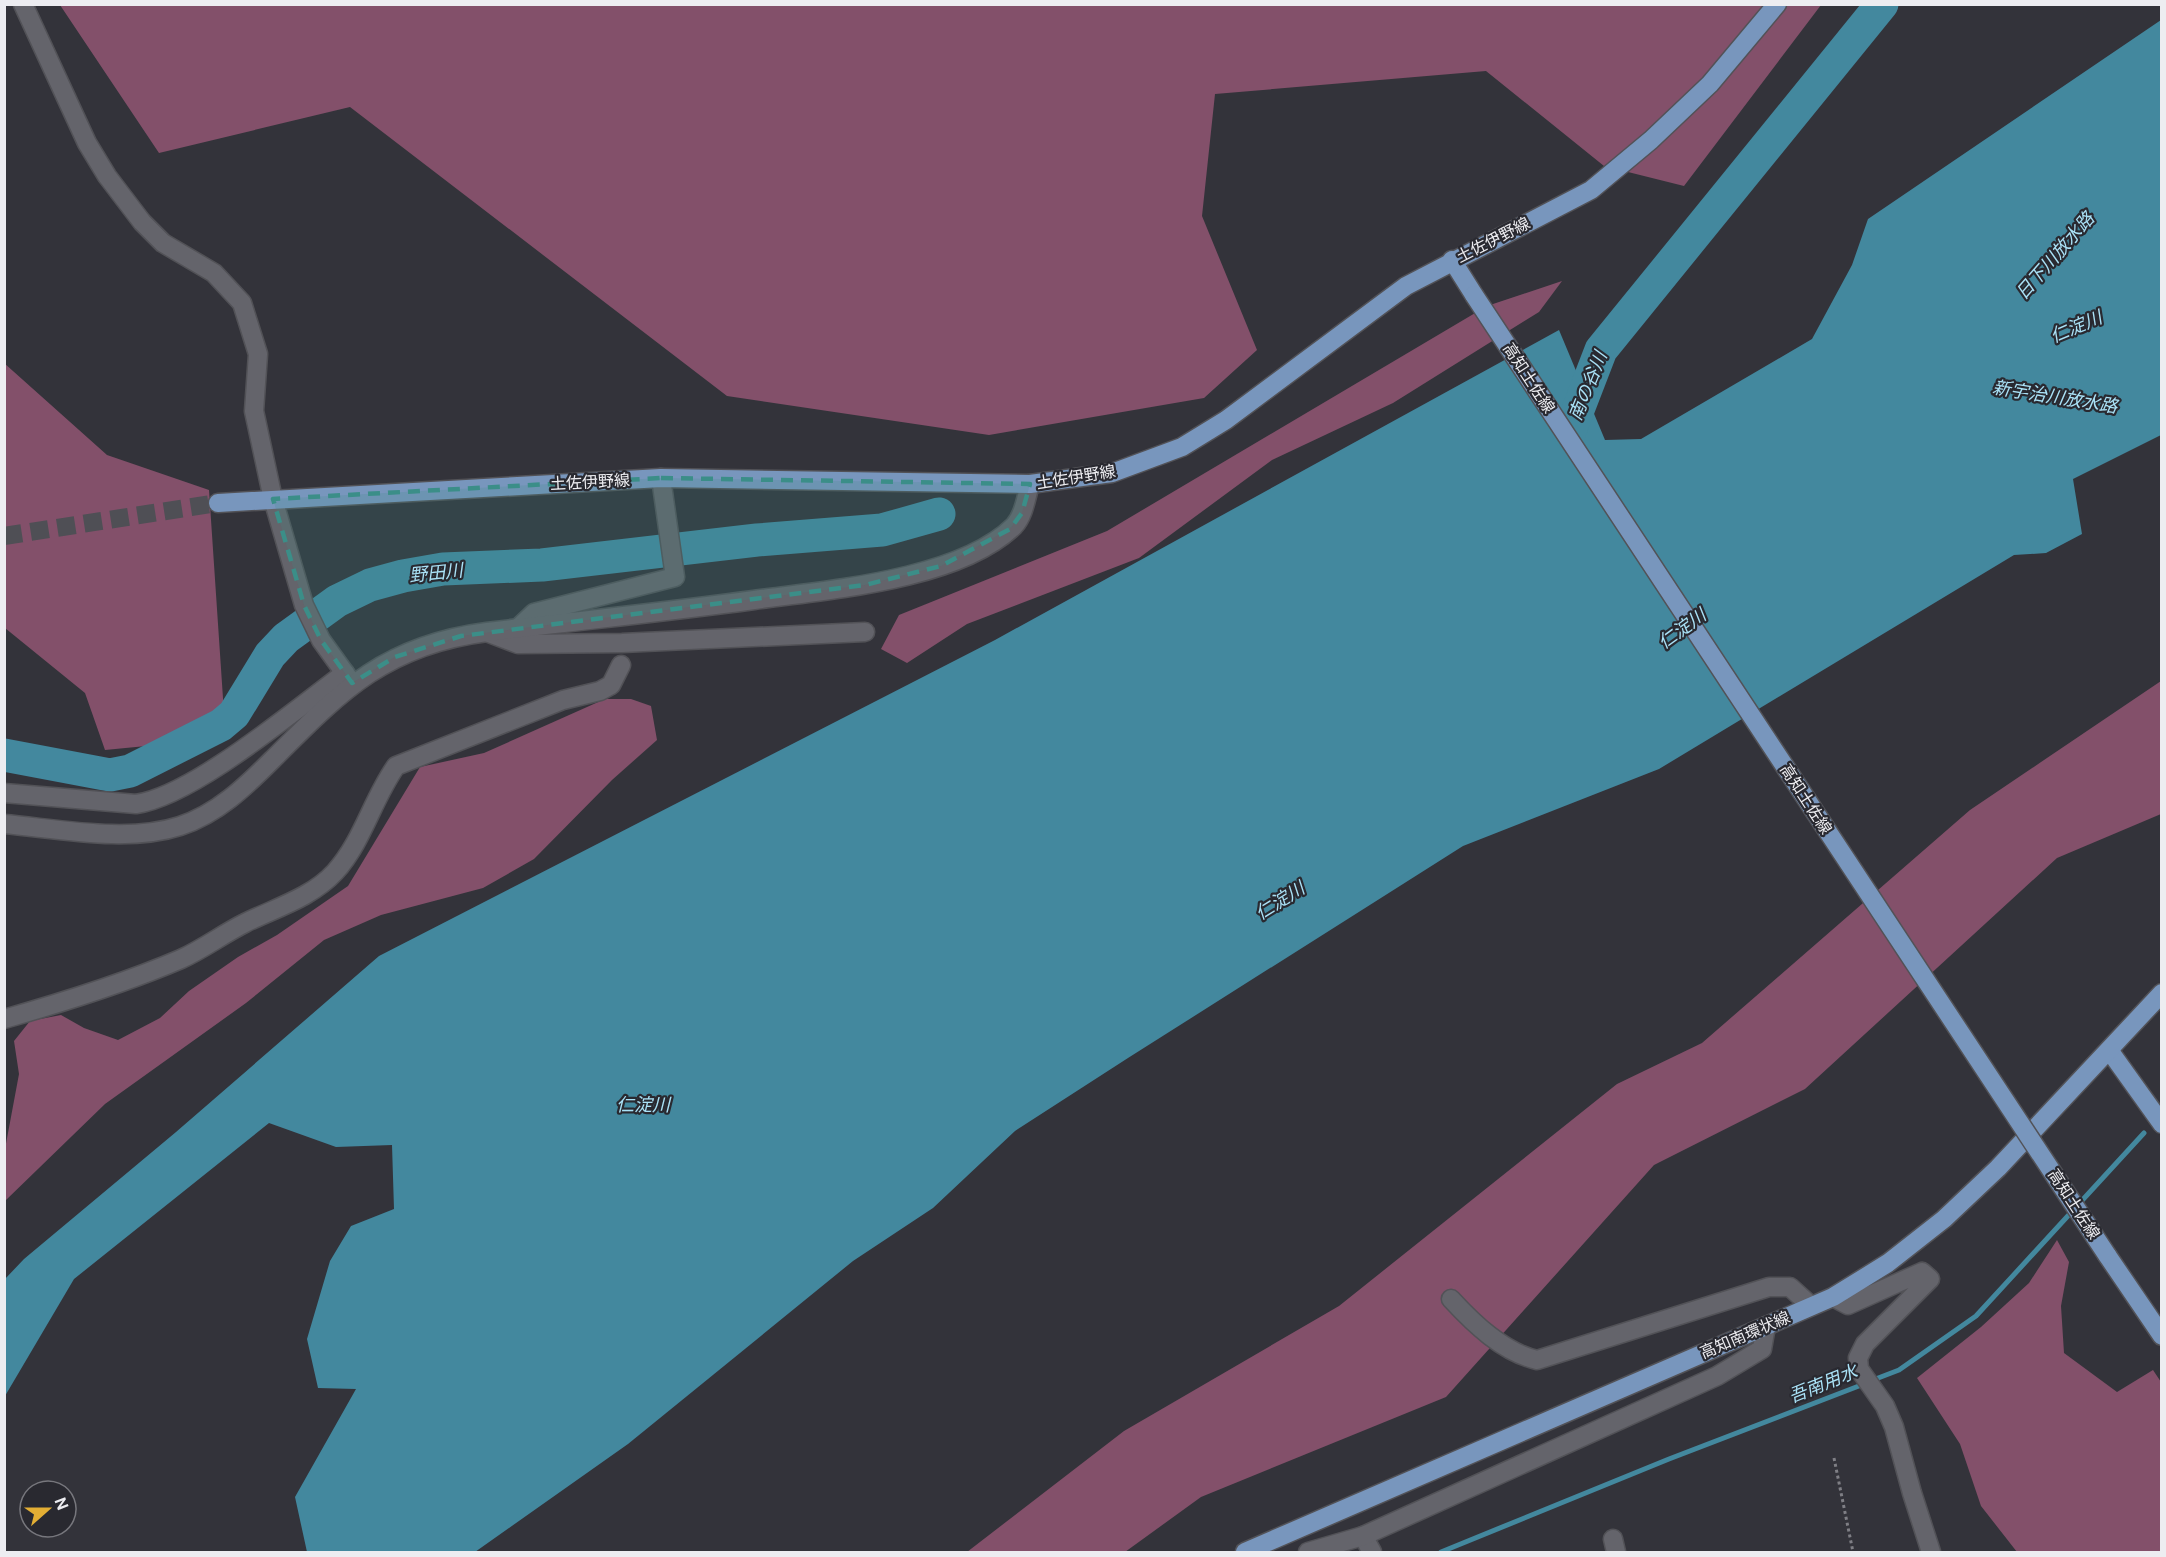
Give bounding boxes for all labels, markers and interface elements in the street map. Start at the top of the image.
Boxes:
water label: 日下川放水路 [2011,206,2101,305]
street label: 土佐伊野線 [1453,212,1533,268]
water label: 仁淀川 [2046,305,2107,349]
street label: 高知土佐線 [1498,339,1560,417]
water label: 南の谷川 [1563,346,1613,424]
water label: 新宇治川放水路 [1991,375,2121,419]
street label: 土佐伊野線 [1035,460,1117,494]
street label: 土佐伊野線 [549,469,631,495]
water label: 野田川 [408,558,466,588]
water label: 仁淀川 [1653,602,1713,655]
street label: 高知土佐線 [1775,760,1837,838]
water label: 仁淀川 [1251,875,1311,925]
water label: 仁淀川 [616,1093,672,1117]
street label: 高知土佐線 [2043,1165,2105,1243]
street label: 高知南環状線 [1697,1307,1793,1363]
water label: 吾南用水 [1785,1359,1863,1409]
north arrow [18,1479,78,1539]
text: N [50,1495,73,1513]

